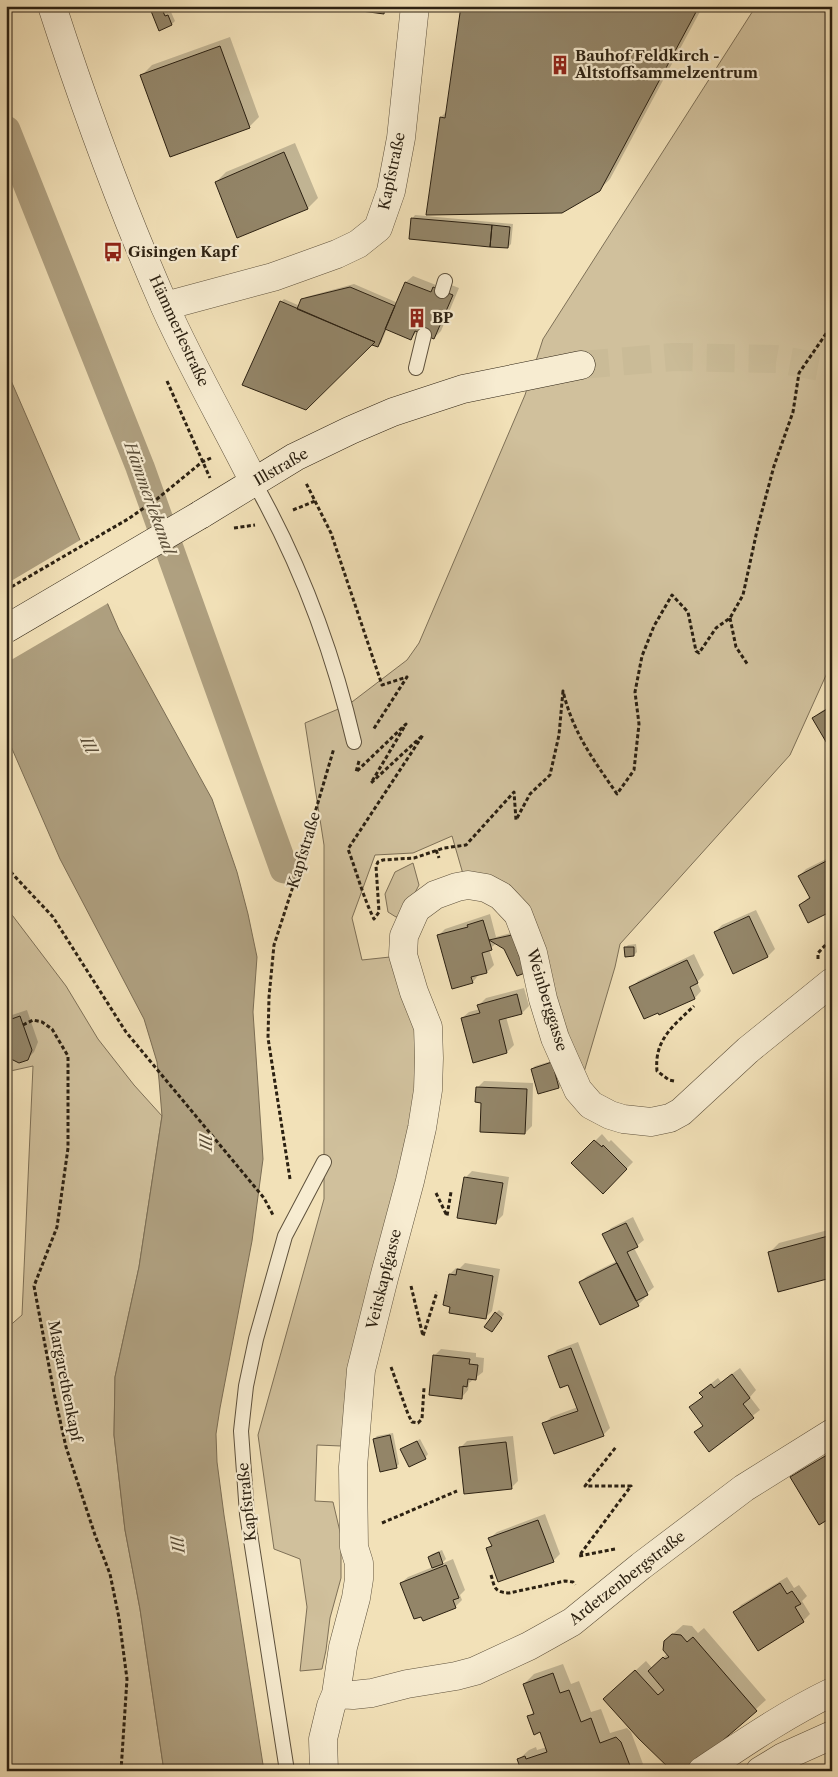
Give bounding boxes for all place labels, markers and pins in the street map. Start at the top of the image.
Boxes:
place label: Bauhof Feldkirch - Altstoffsammelzentrum [574,46,758,82]
building icon: Bauhof Feldkirch - Altstoffsammelzentrum [549,54,571,76]
bus stop icon: Gisingen Kapf [102,241,124,263]
place label: Gisingen Kapf [128,242,240,261]
building icon: BP [406,307,428,329]
place label: BP [432,308,453,327]

